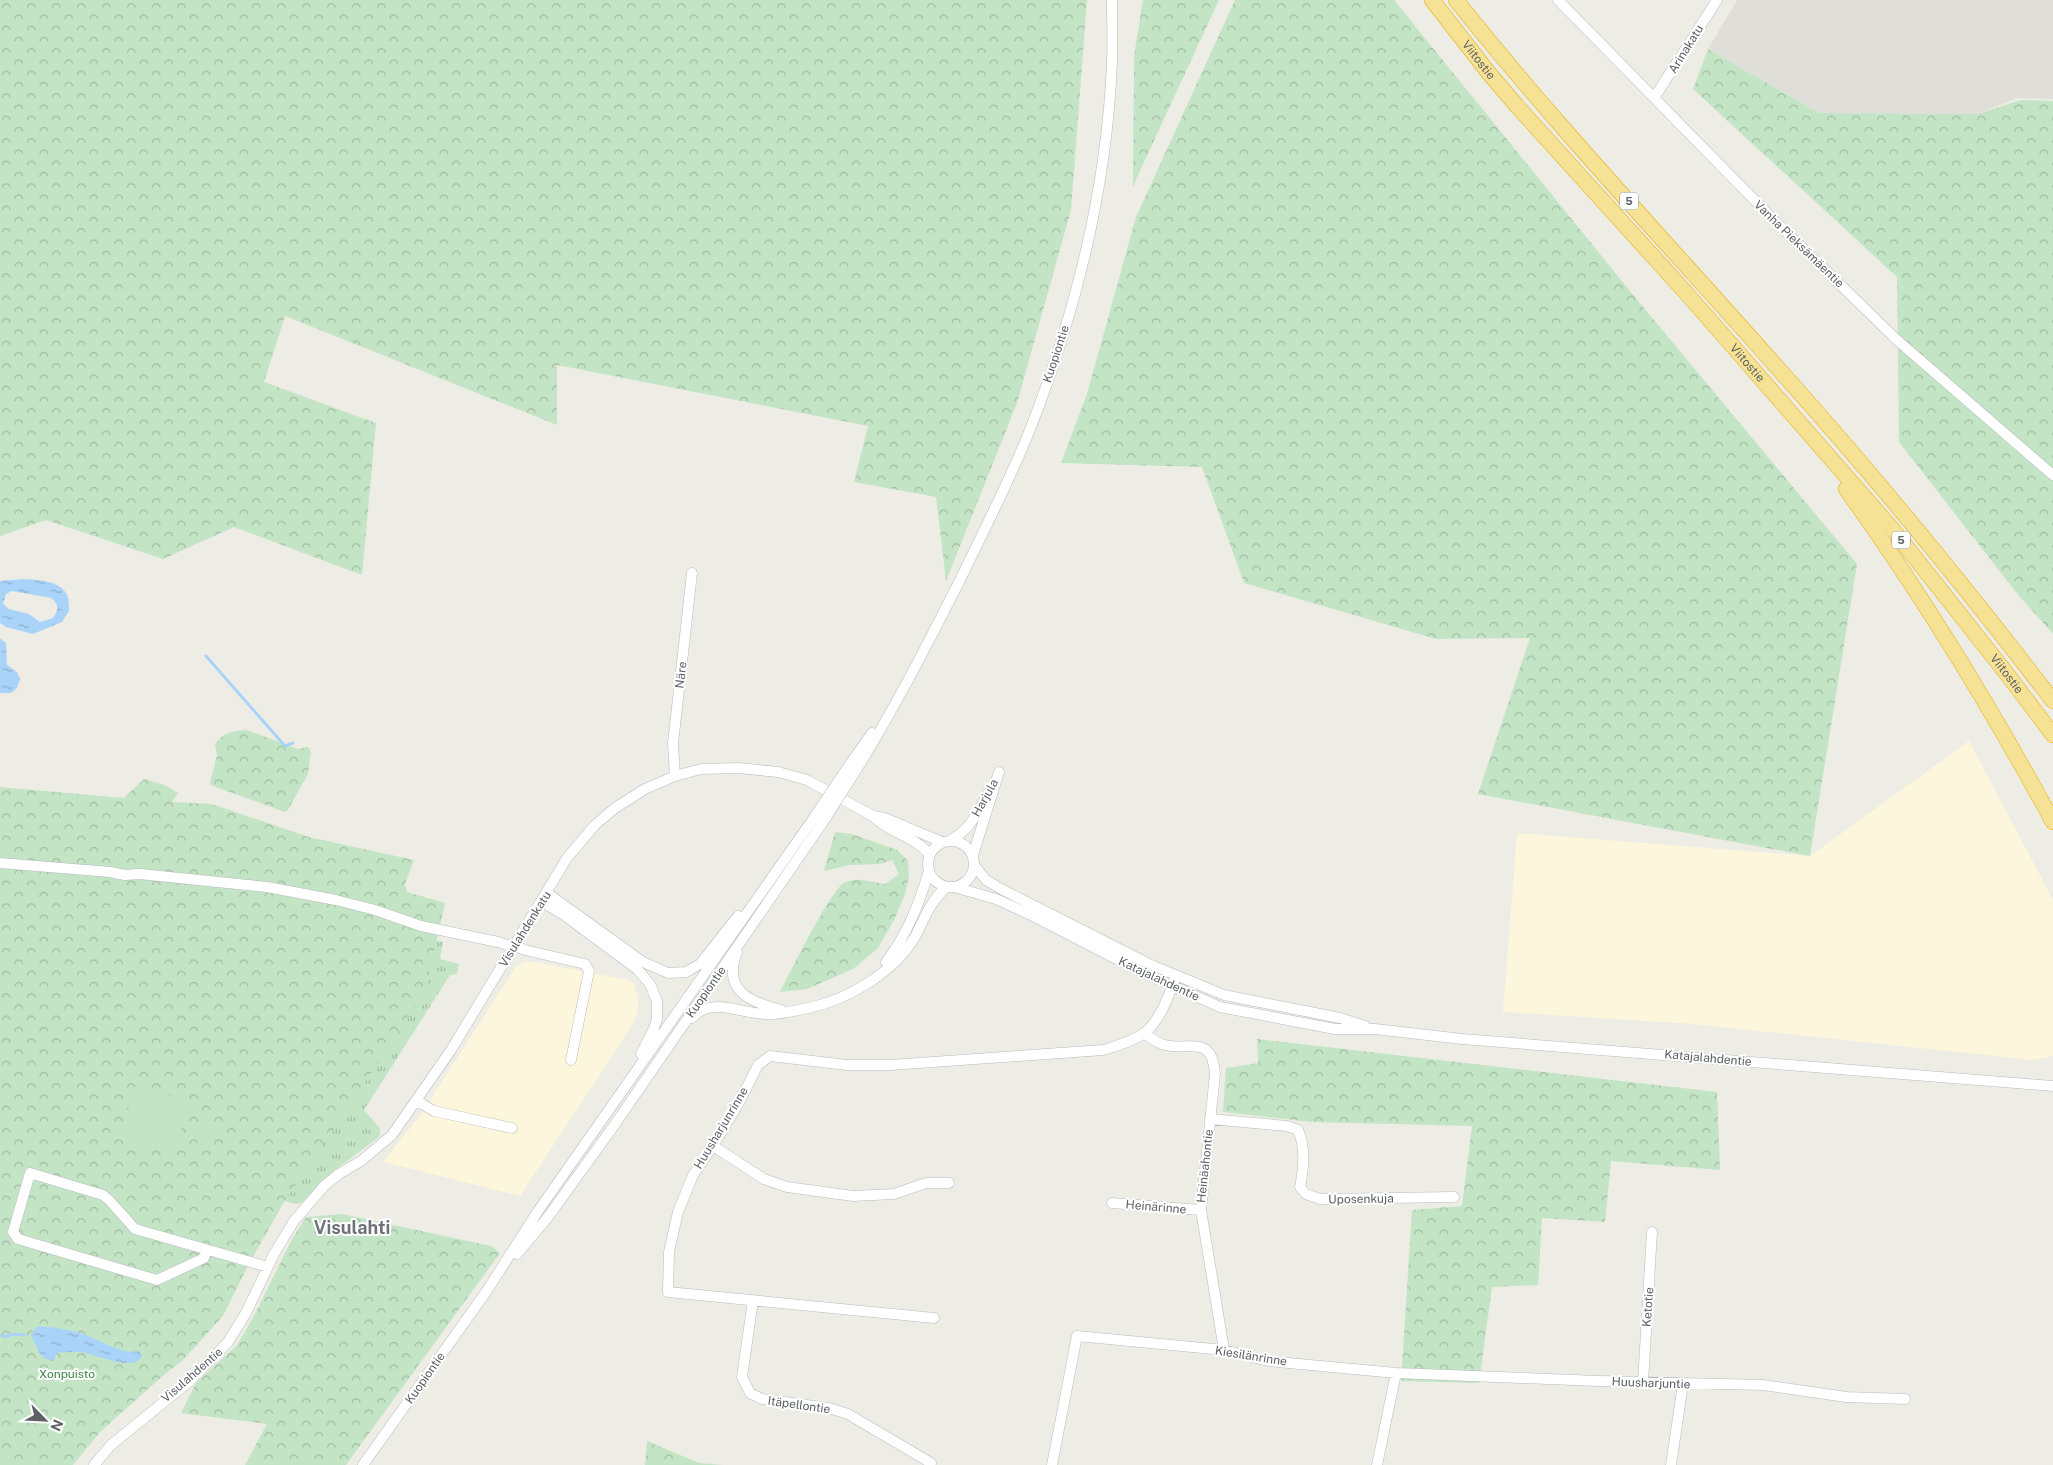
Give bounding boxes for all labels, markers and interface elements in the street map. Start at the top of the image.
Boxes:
street label: Arinakatu [1666,22,1706,76]
street label: Viitostie [1459,38,1498,83]
road number: 5 [1620,192,1638,210]
street label: Vanha Pieksämäentie [1751,198,1847,291]
street label: Kuopiontie [1040,323,1072,384]
street label: Viitostie [1727,341,1768,385]
road number: 5 [1892,532,1910,548]
street label: Viitostie [1987,651,2026,696]
street label: Näre [672,661,690,689]
street label: Harjula [969,777,1001,819]
street label: Visulahdenkatu [496,889,554,969]
street label: Katajalahdentie [1116,954,1202,1004]
street label: Kuopiontie [683,963,729,1020]
street label: Katajalahdentie [1664,1047,1752,1069]
street label: Huusharjunrinne [691,1084,751,1171]
street label: Heinäahontie [1194,1128,1216,1203]
street label: Uposenkuja [1328,1191,1394,1207]
street label: Heinärinne [1125,1197,1187,1217]
district label: Visulahti [314,1217,390,1238]
street label: Ketotie [1640,1286,1656,1327]
street label: Kiesilänrinne [1214,1343,1288,1369]
street label: Visulahdentie [159,1345,226,1405]
street label: Kuopiontie [402,1349,448,1406]
park label: Xonpuisto [39,1367,95,1381]
street label: Huusharjuntie [1611,1375,1691,1391]
street label: Itäpellontie [767,1394,831,1416]
north arrow [20,1395,70,1445]
text: N [47,1417,66,1434]

